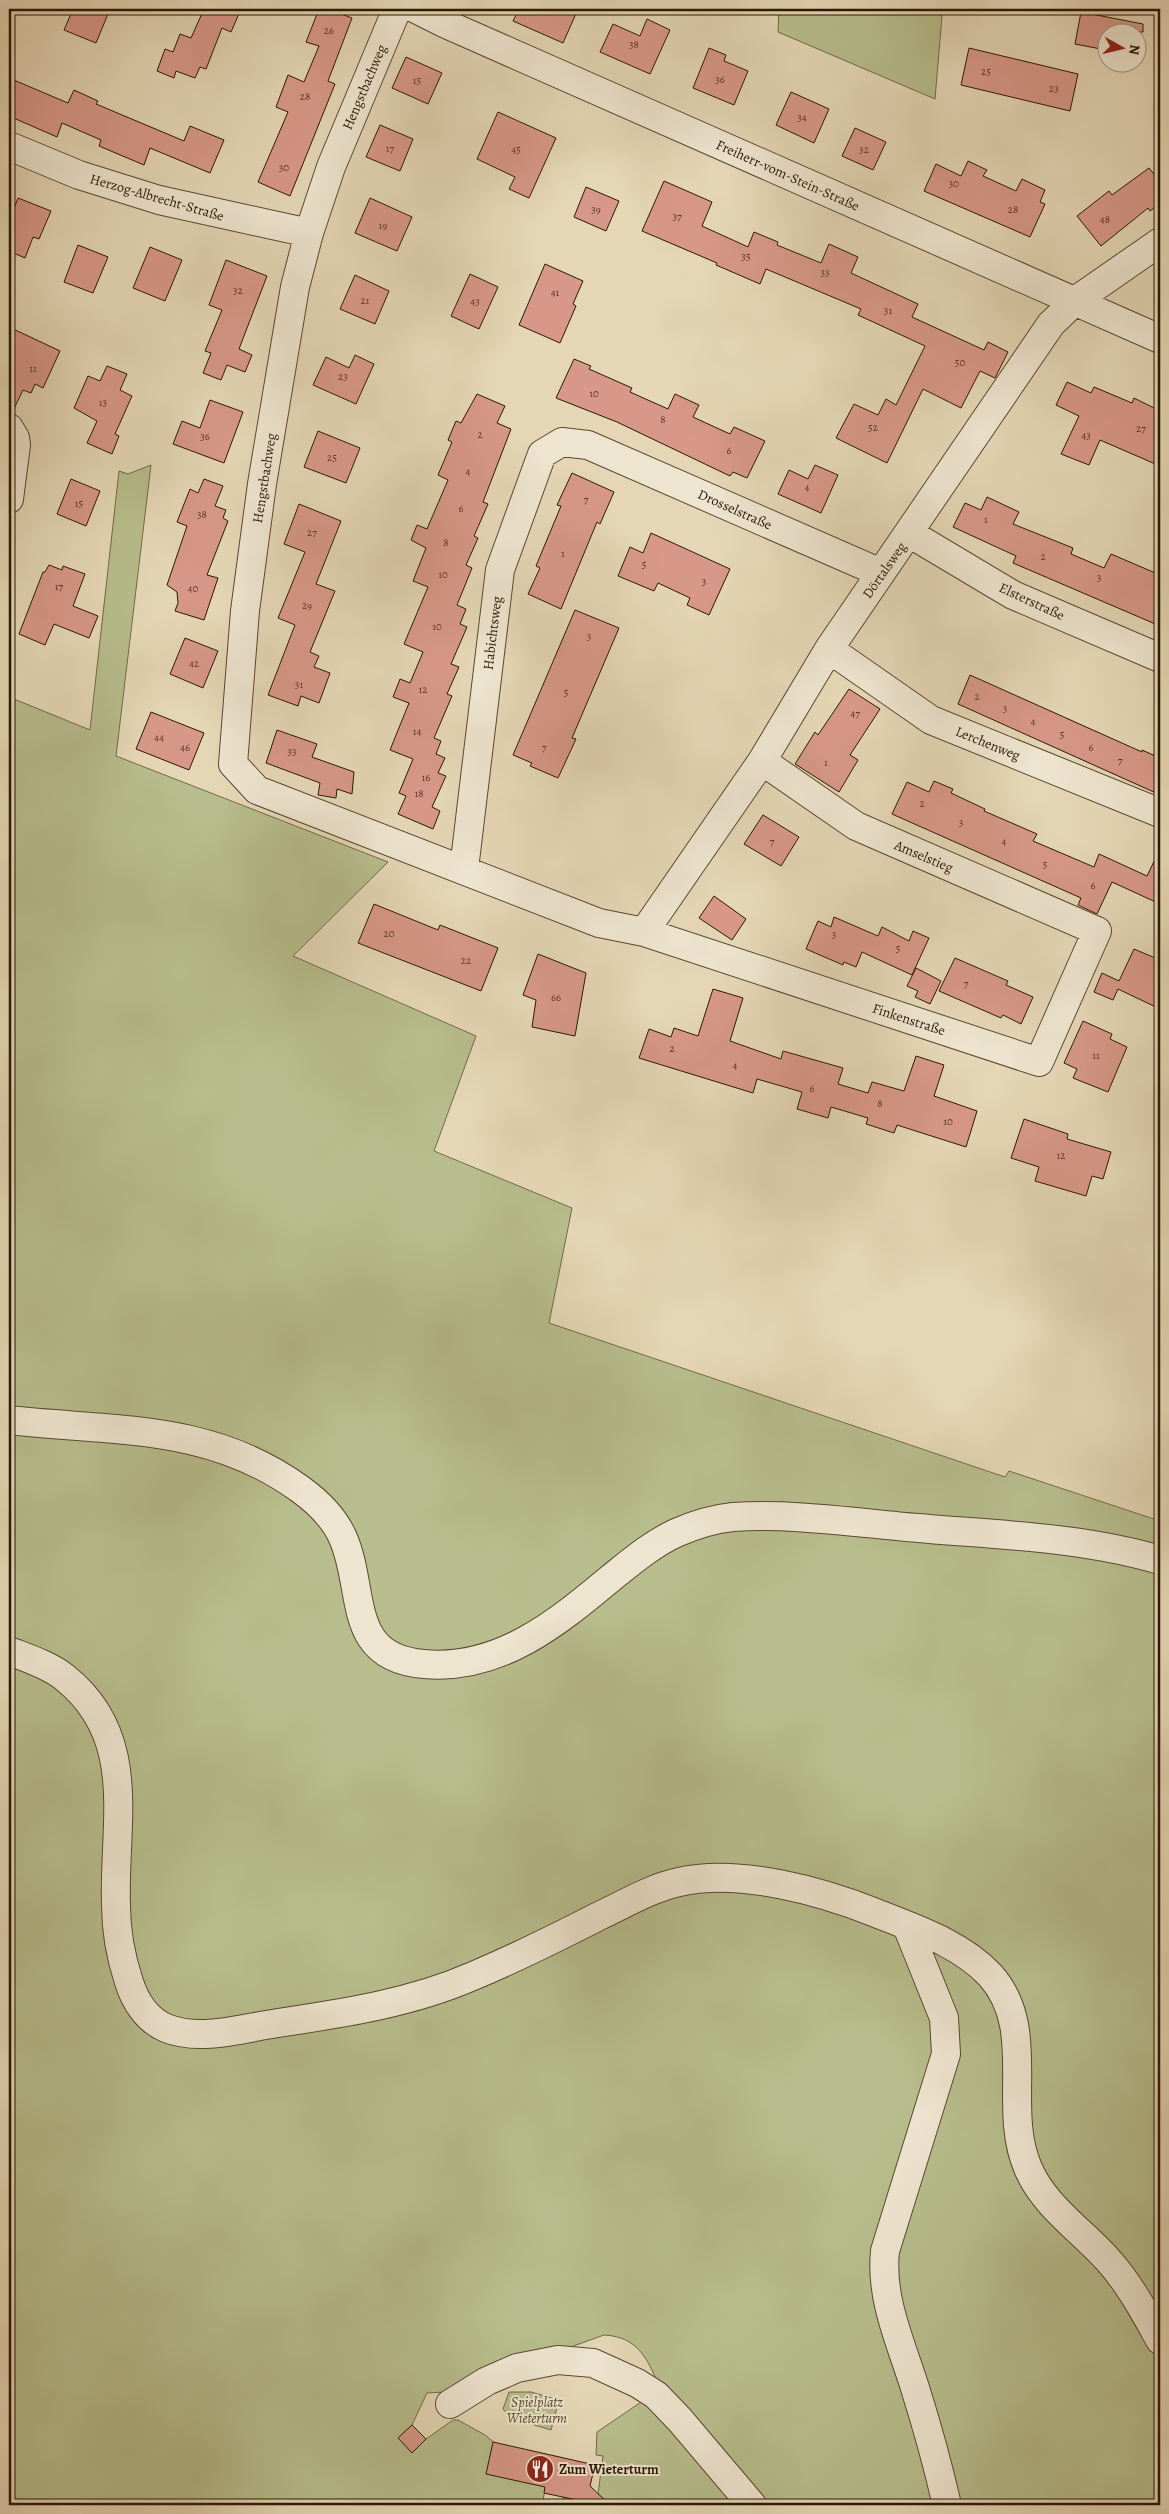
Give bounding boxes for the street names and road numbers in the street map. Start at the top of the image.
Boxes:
street label: Hengstbachweg [338,42,391,133]
street label: Freiherr-vom-Stein-Straße [713,135,863,216]
street label: Herzog-Albrecht-Straße [88,169,226,226]
street label: Hengstbachweg [248,432,281,525]
street label: Drosselstraße [695,485,775,534]
street label: Dörtalsweg [858,538,911,602]
street label: Elsterstraße [996,578,1068,625]
street label: Habichtsweg [479,595,506,671]
street label: Lerchenweg [953,722,1023,765]
street label: Amselstieg [891,835,956,877]
street label: Finkenstraße [870,999,948,1040]

